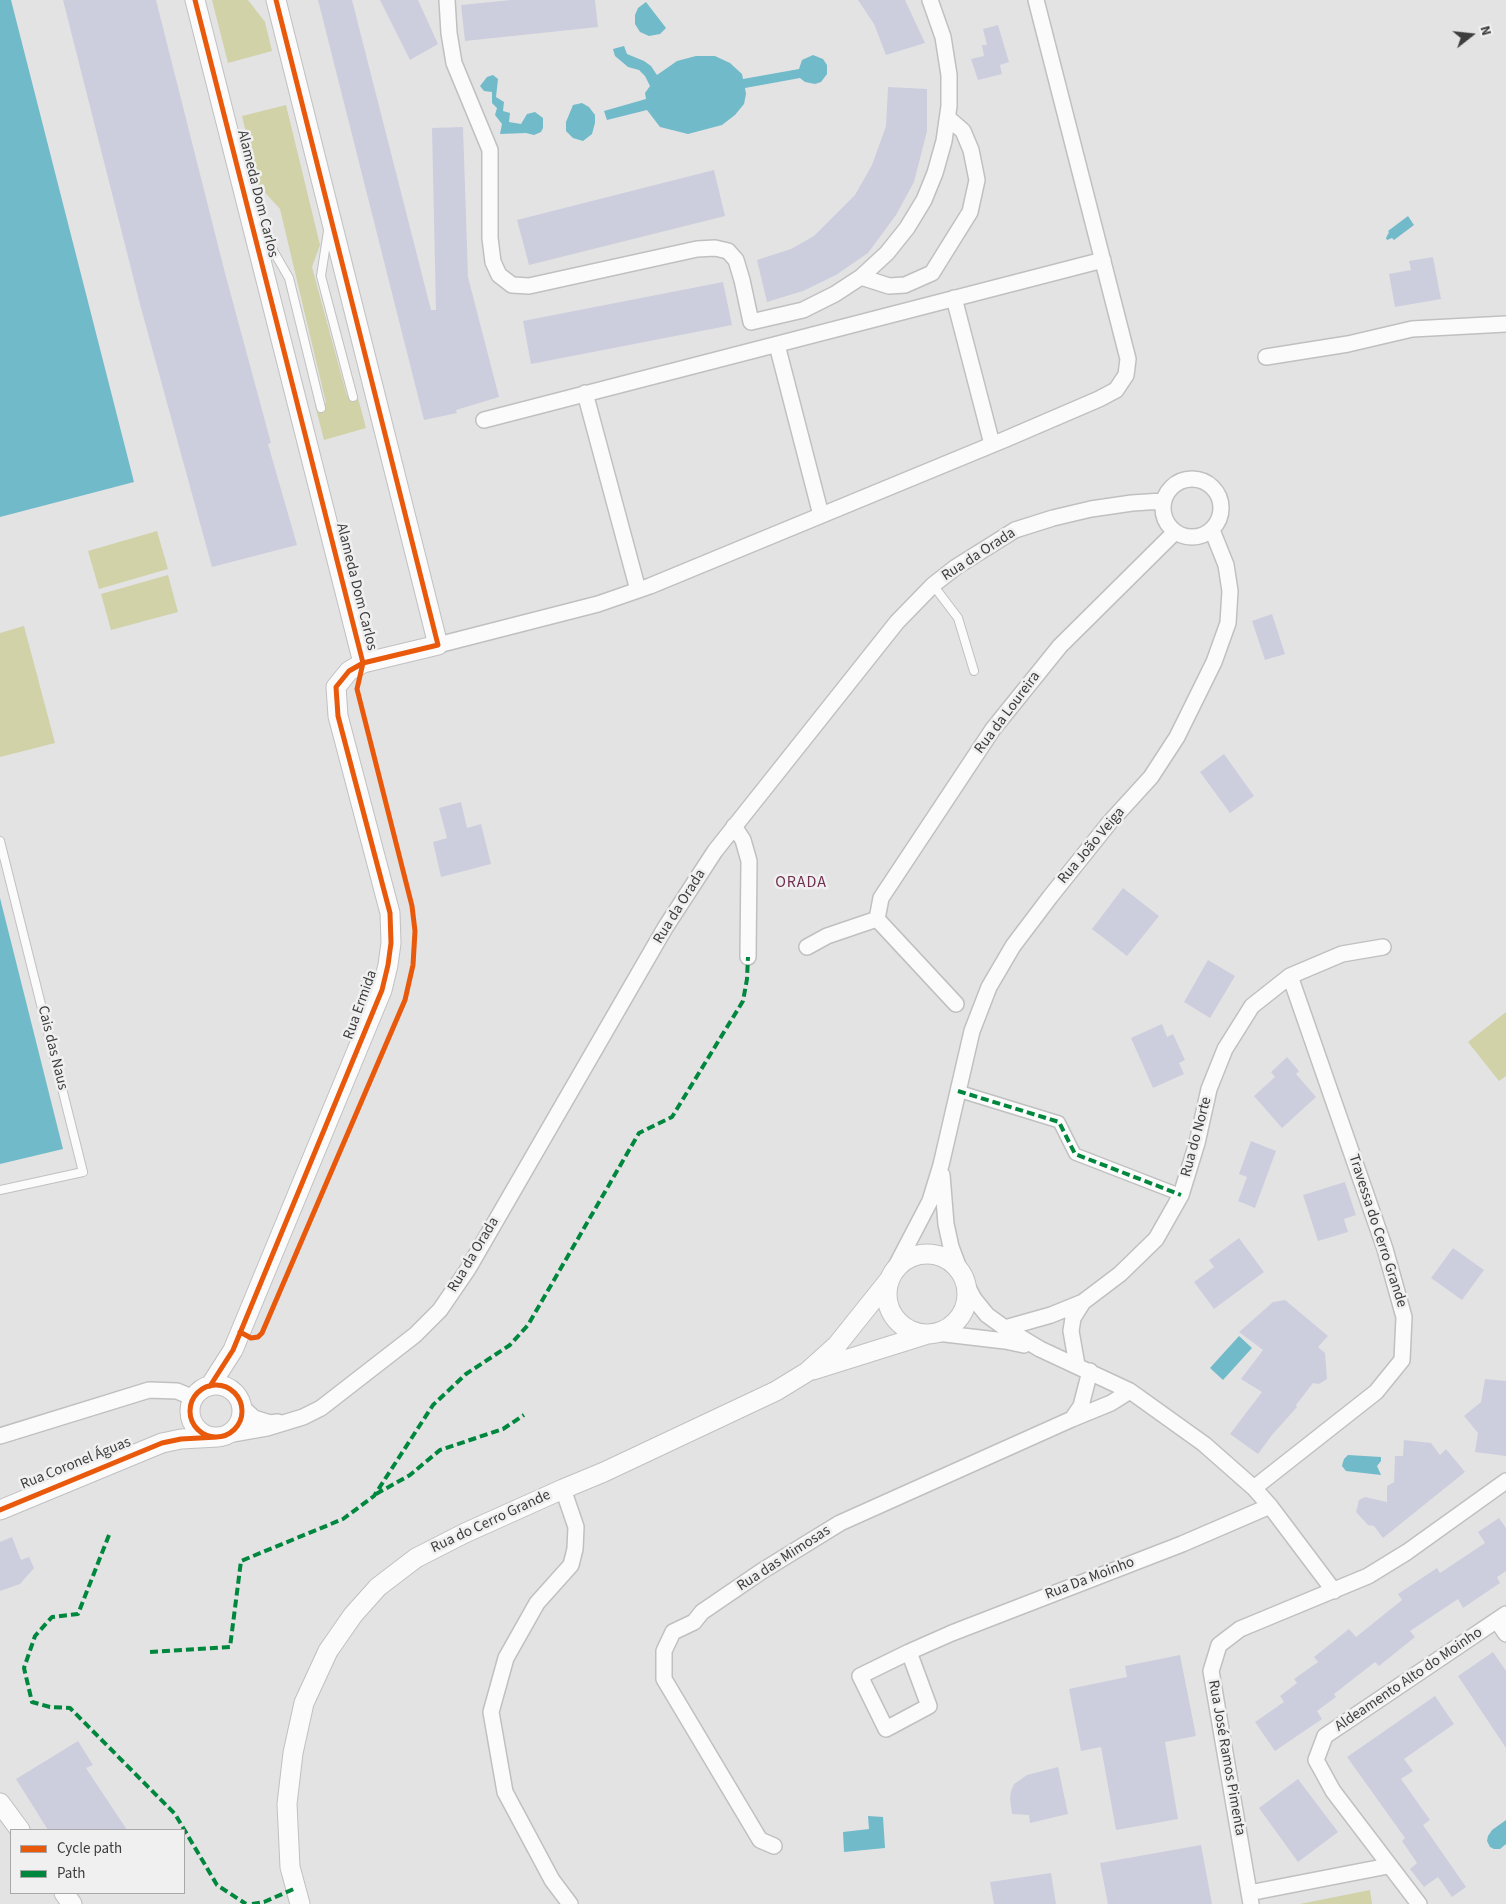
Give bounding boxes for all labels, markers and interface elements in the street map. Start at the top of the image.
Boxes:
north arrow [1446,10,1496,60]
text: N [1475,24,1496,38]
street label: Alameda Dom Carlos [232,128,282,260]
street label: Alameda Dom Carlos [331,521,381,653]
street label: Rua da Orada [939,524,1019,586]
street label: Rua da Loureira [971,668,1045,758]
street label: Rua João Veiga [1055,804,1129,888]
street label: Rua da Orada [650,866,710,948]
district label: ORADA [775,873,827,893]
street label: Rua Ermida [340,968,382,1042]
street label: Cais das Naus [33,1004,71,1092]
street label: Rua do Norte [1178,1095,1216,1179]
street label: Travessa do Cerro Grande [1344,1152,1410,1310]
street label: Rua da Orada [445,1214,503,1296]
street label: Rua Coronel Águas [18,1434,134,1494]
street label: Rua do Cerro Grande [428,1486,554,1558]
street label: Rua das Mimosas [734,1522,834,1596]
street label: Rua Da Moinho [1043,1554,1137,1604]
street label: Aldeamento Alto do Moinho [1332,1624,1486,1736]
street label: Rua José Ramos Pimenta [1203,1679,1249,1837]
legend [10,1829,185,1894]
text: Cycle path [57,1838,122,1859]
text: Path [57,1863,85,1884]

